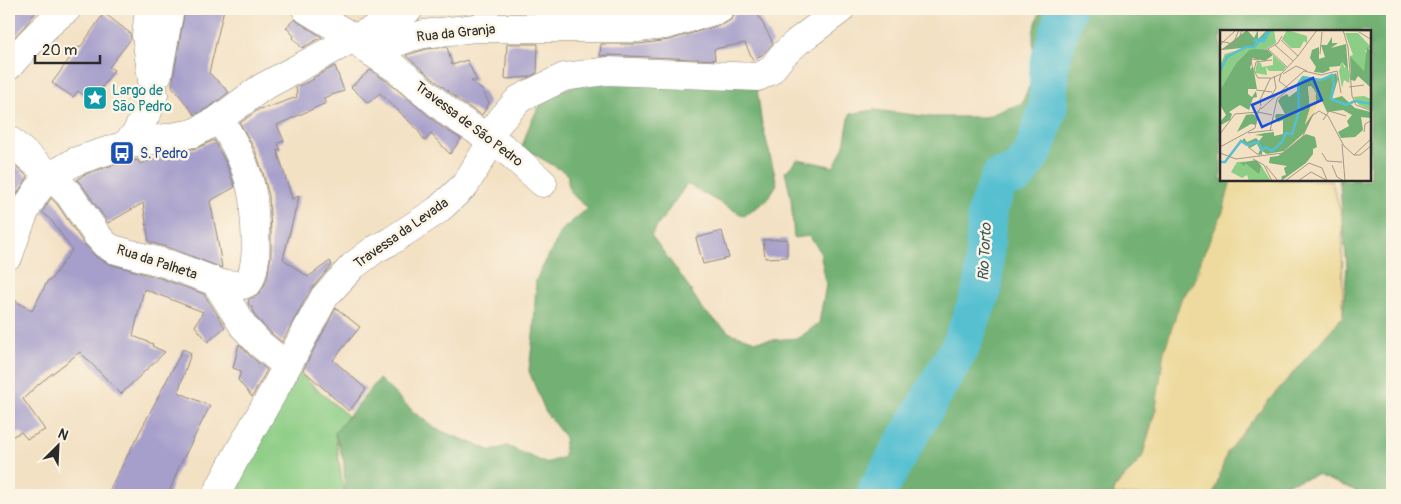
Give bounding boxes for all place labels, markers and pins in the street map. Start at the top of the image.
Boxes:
place label: Largo de São Pedro [112,82,172,115]
place icon: Largo de São Pedro [82,85,108,111]
bus stop icon: S. Pedro [109,140,135,166]
place label: S. Pedro [140,145,188,162]

